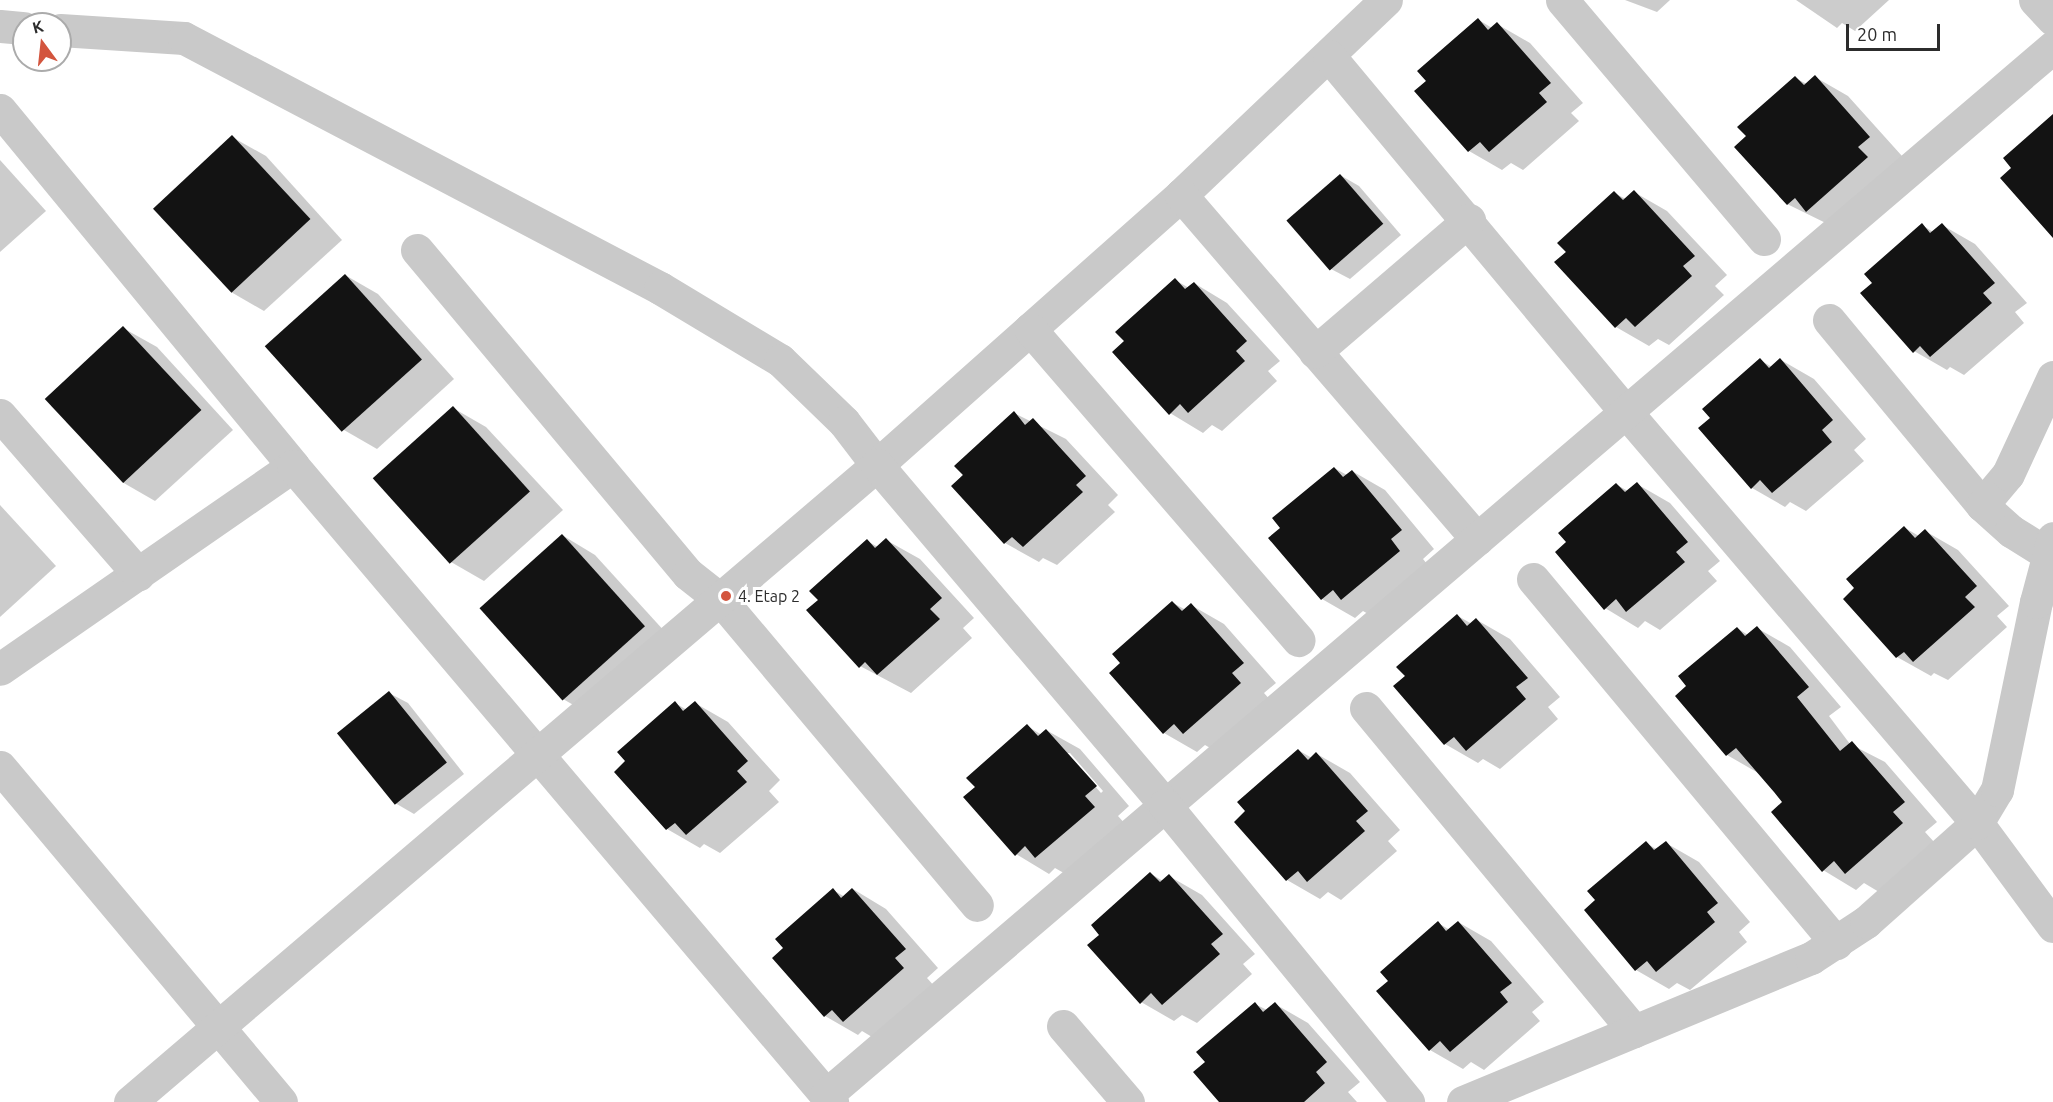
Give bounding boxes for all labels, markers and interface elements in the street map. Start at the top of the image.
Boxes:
north arrow [12,12,72,72]
scale bar [1849,12,1944,50]
text: K [30,16,45,37]
text: 20 m [1857,24,1897,44]
place label: 4. Etap 2 [738,586,800,606]
marker: 4. Etap 2 [719,589,733,603]

